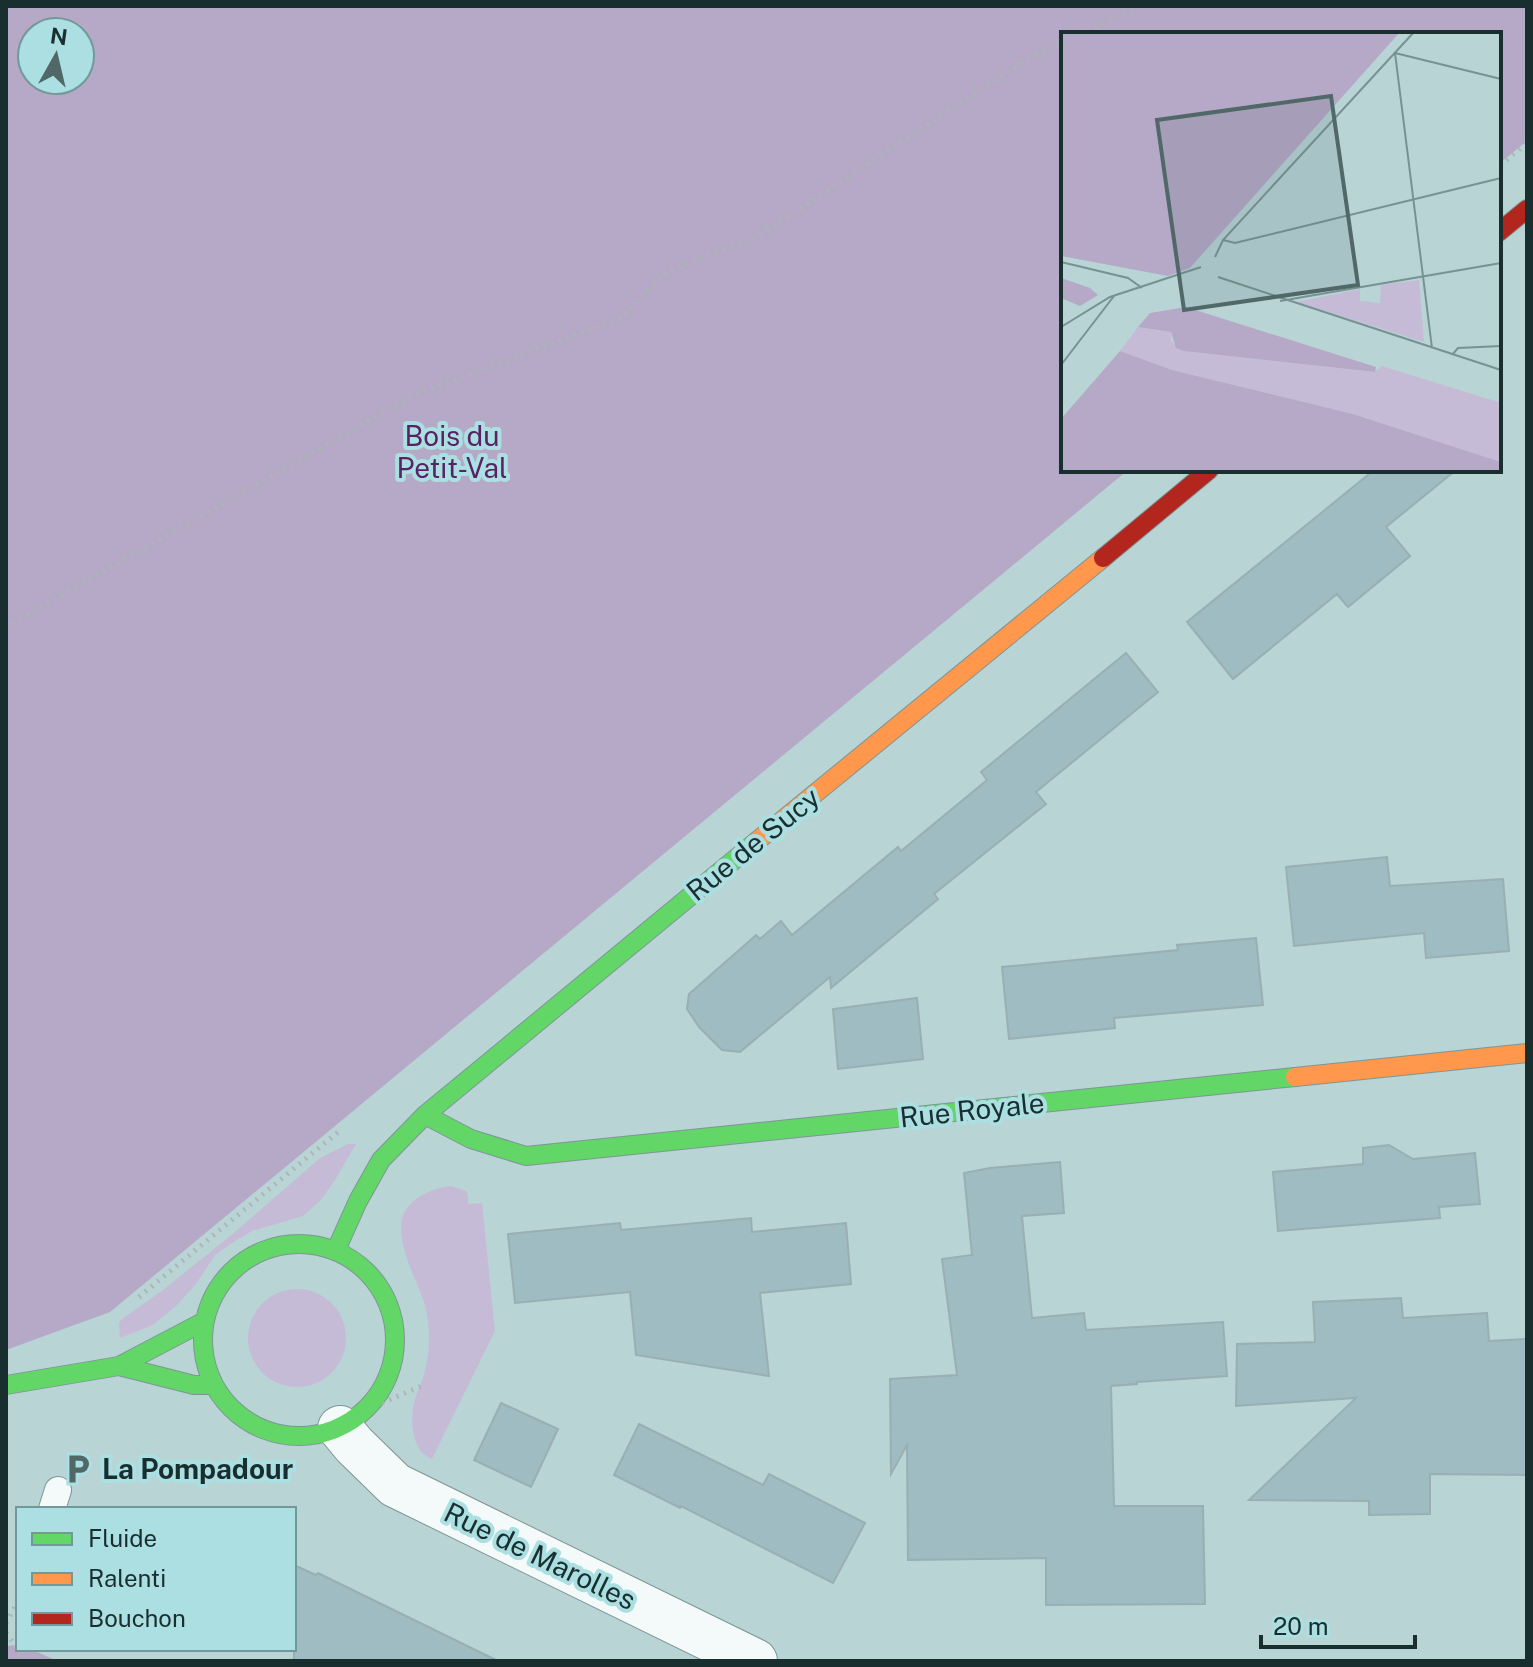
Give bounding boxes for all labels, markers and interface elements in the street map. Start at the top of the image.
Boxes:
north arrow [16,16,96,96]
text: N [48,22,69,50]
inset map [1061,32,1501,472]
park label: Bois du Petit-Val [397,419,507,484]
street label: Rue de Sucy [680,780,826,907]
street label: Rue Royale [898,1085,1046,1134]
parking icon: La Pompadour [61,1452,95,1486]
place label: La Pompadour [102,1452,293,1485]
street label: Rue de Marolles [439,1495,641,1616]
legend [16,1507,296,1651]
text: Fluide [88,1524,157,1552]
text: Ralenti [88,1564,166,1592]
scale bar [1261,1599,1415,1649]
text: Bouchon [88,1604,186,1632]
text: 20 m [1273,1612,1329,1640]

